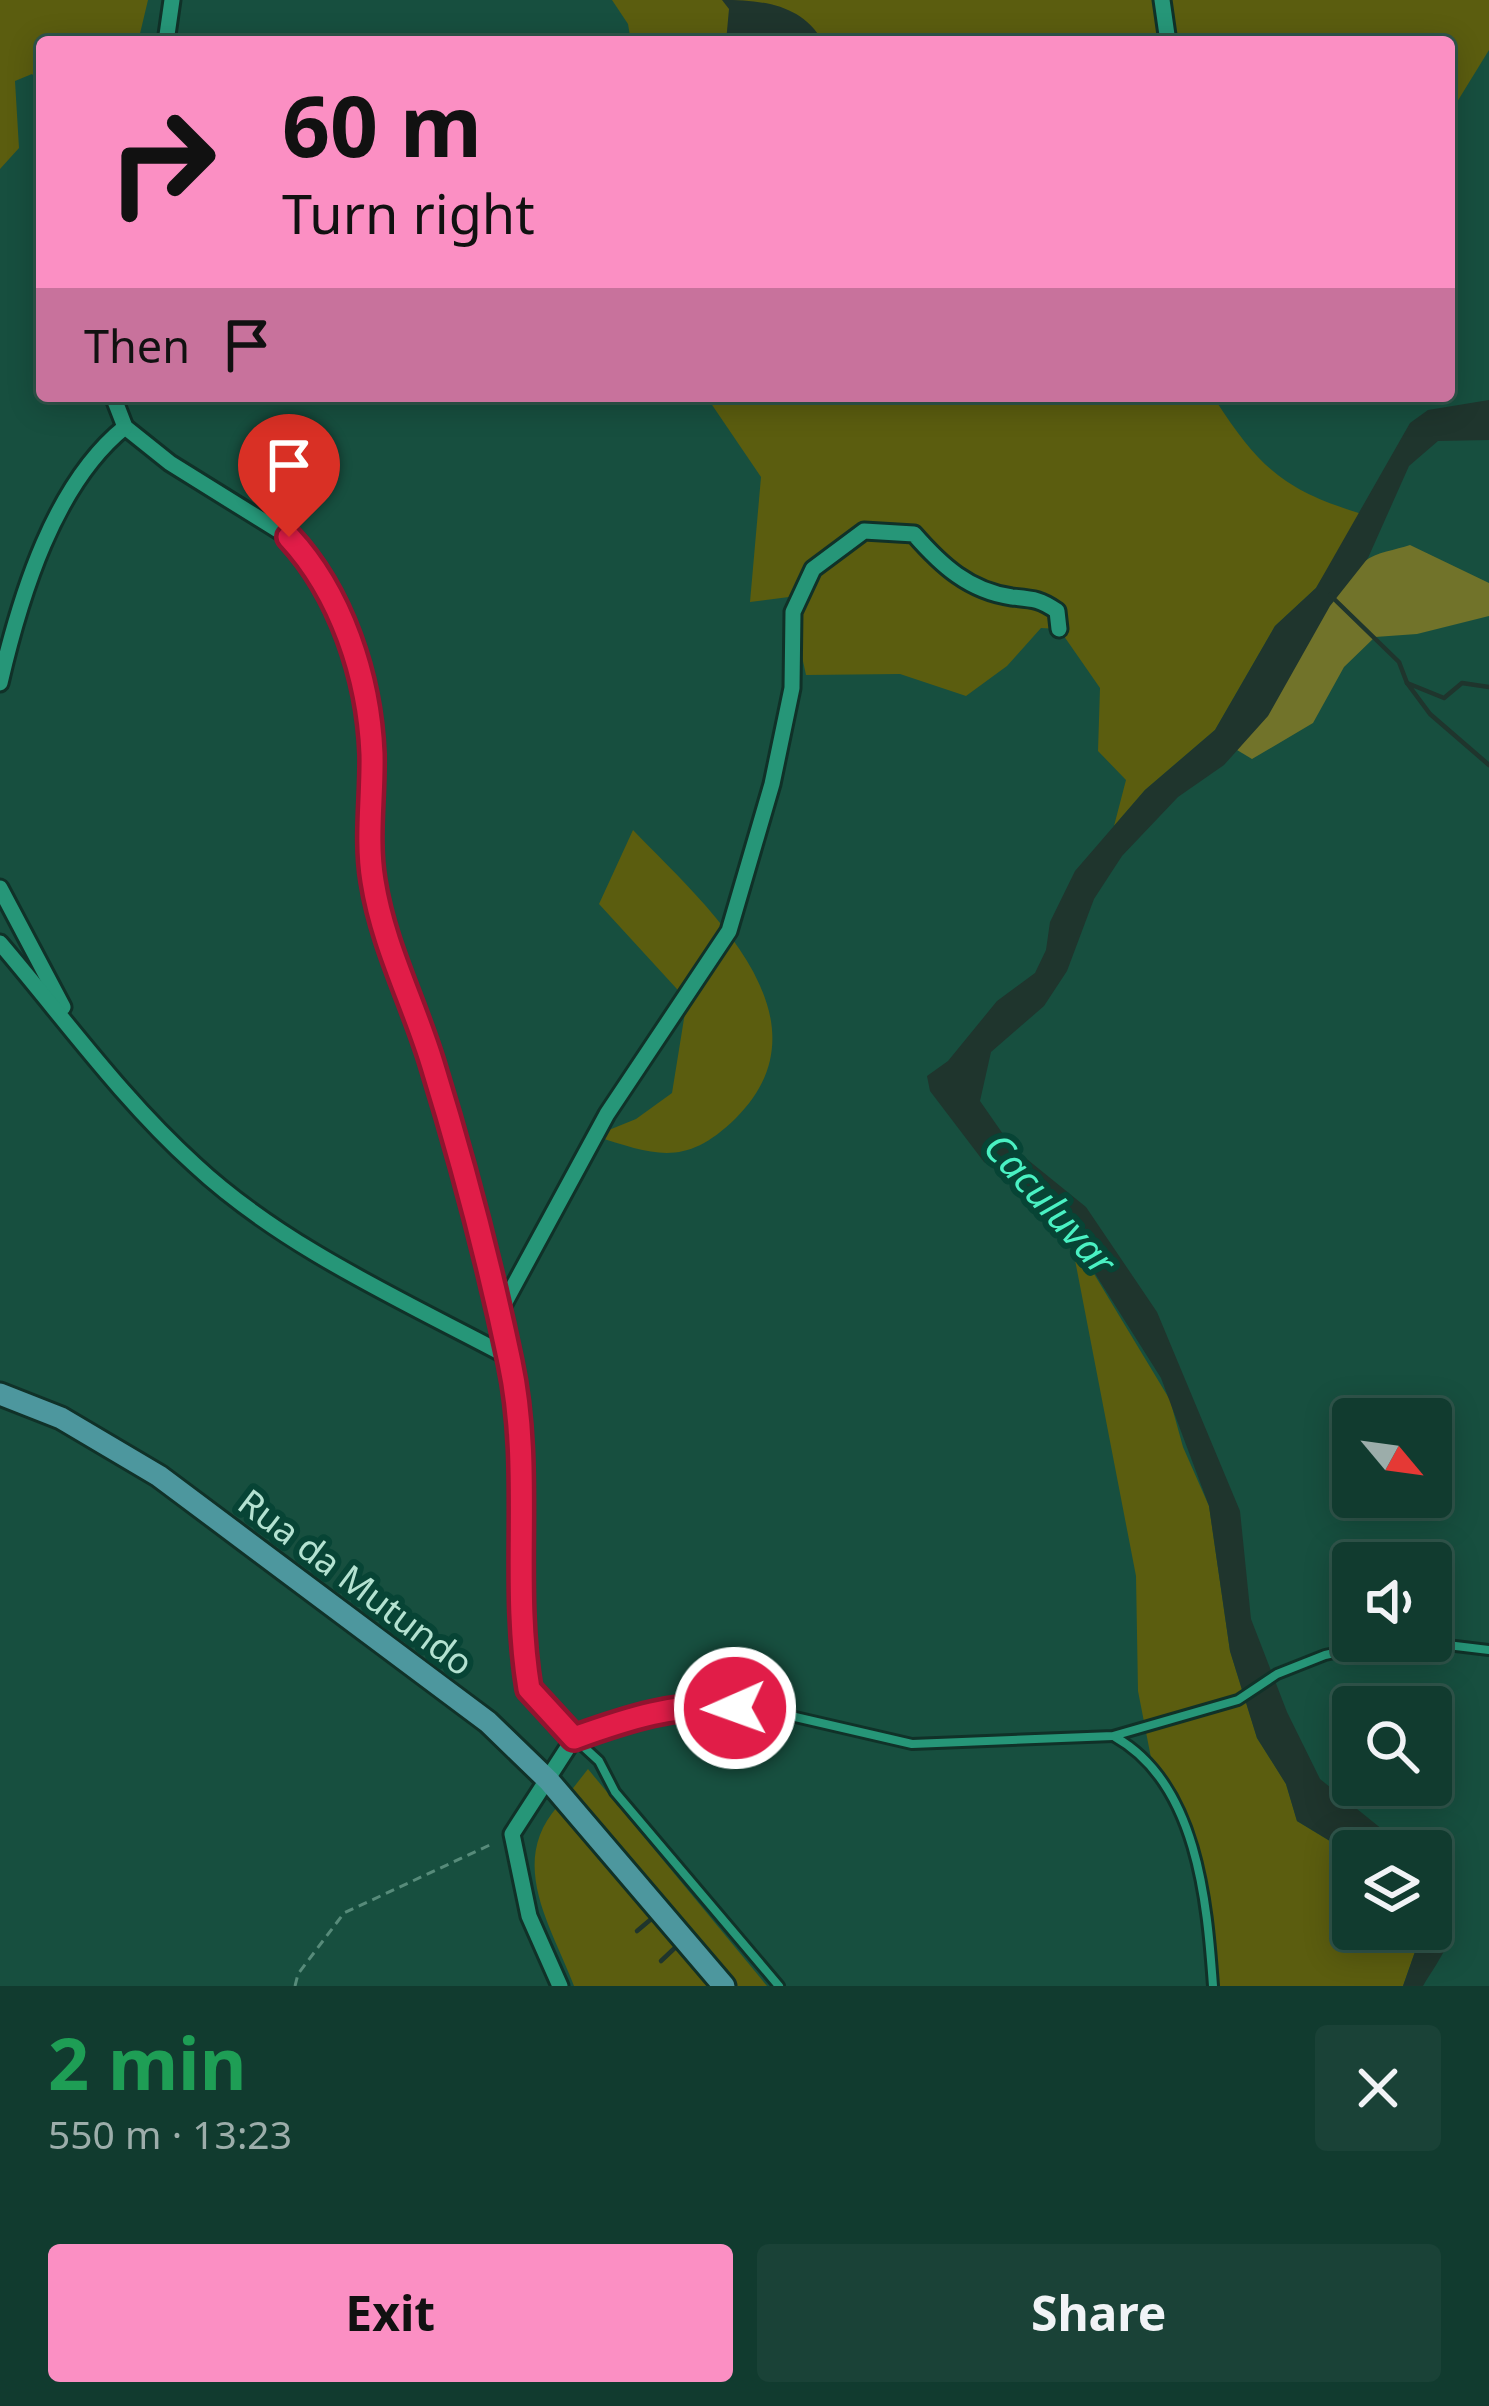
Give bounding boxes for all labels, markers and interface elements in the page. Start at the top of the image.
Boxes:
text: 60 m [282,67,482,182]
icon: right [84,84,240,240]
text: Turn right [282,176,535,250]
icon: arrive [214,312,280,378]
text: Then [84,315,190,376]
pin [238,414,340,537]
icon: arrive [256,432,322,498]
water label: Caculuvar [973,1121,1130,1286]
north arrow [1332,1398,1452,1518]
map controls [1332,1398,1452,1950]
street label: Rua da Mutundo [229,1478,483,1686]
button: sound [1332,1542,1452,1662]
position arrow [672,1645,798,1771]
button: search [1332,1686,1452,1806]
button: layers [1332,1830,1452,1950]
text: 2 min [48,2013,246,2111]
button: close [1315,2025,1441,2151]
text: 550 m · 13:23 [48,2107,292,2160]
button: Exit [48,2244,733,2382]
button: Share [757,2244,1441,2382]

